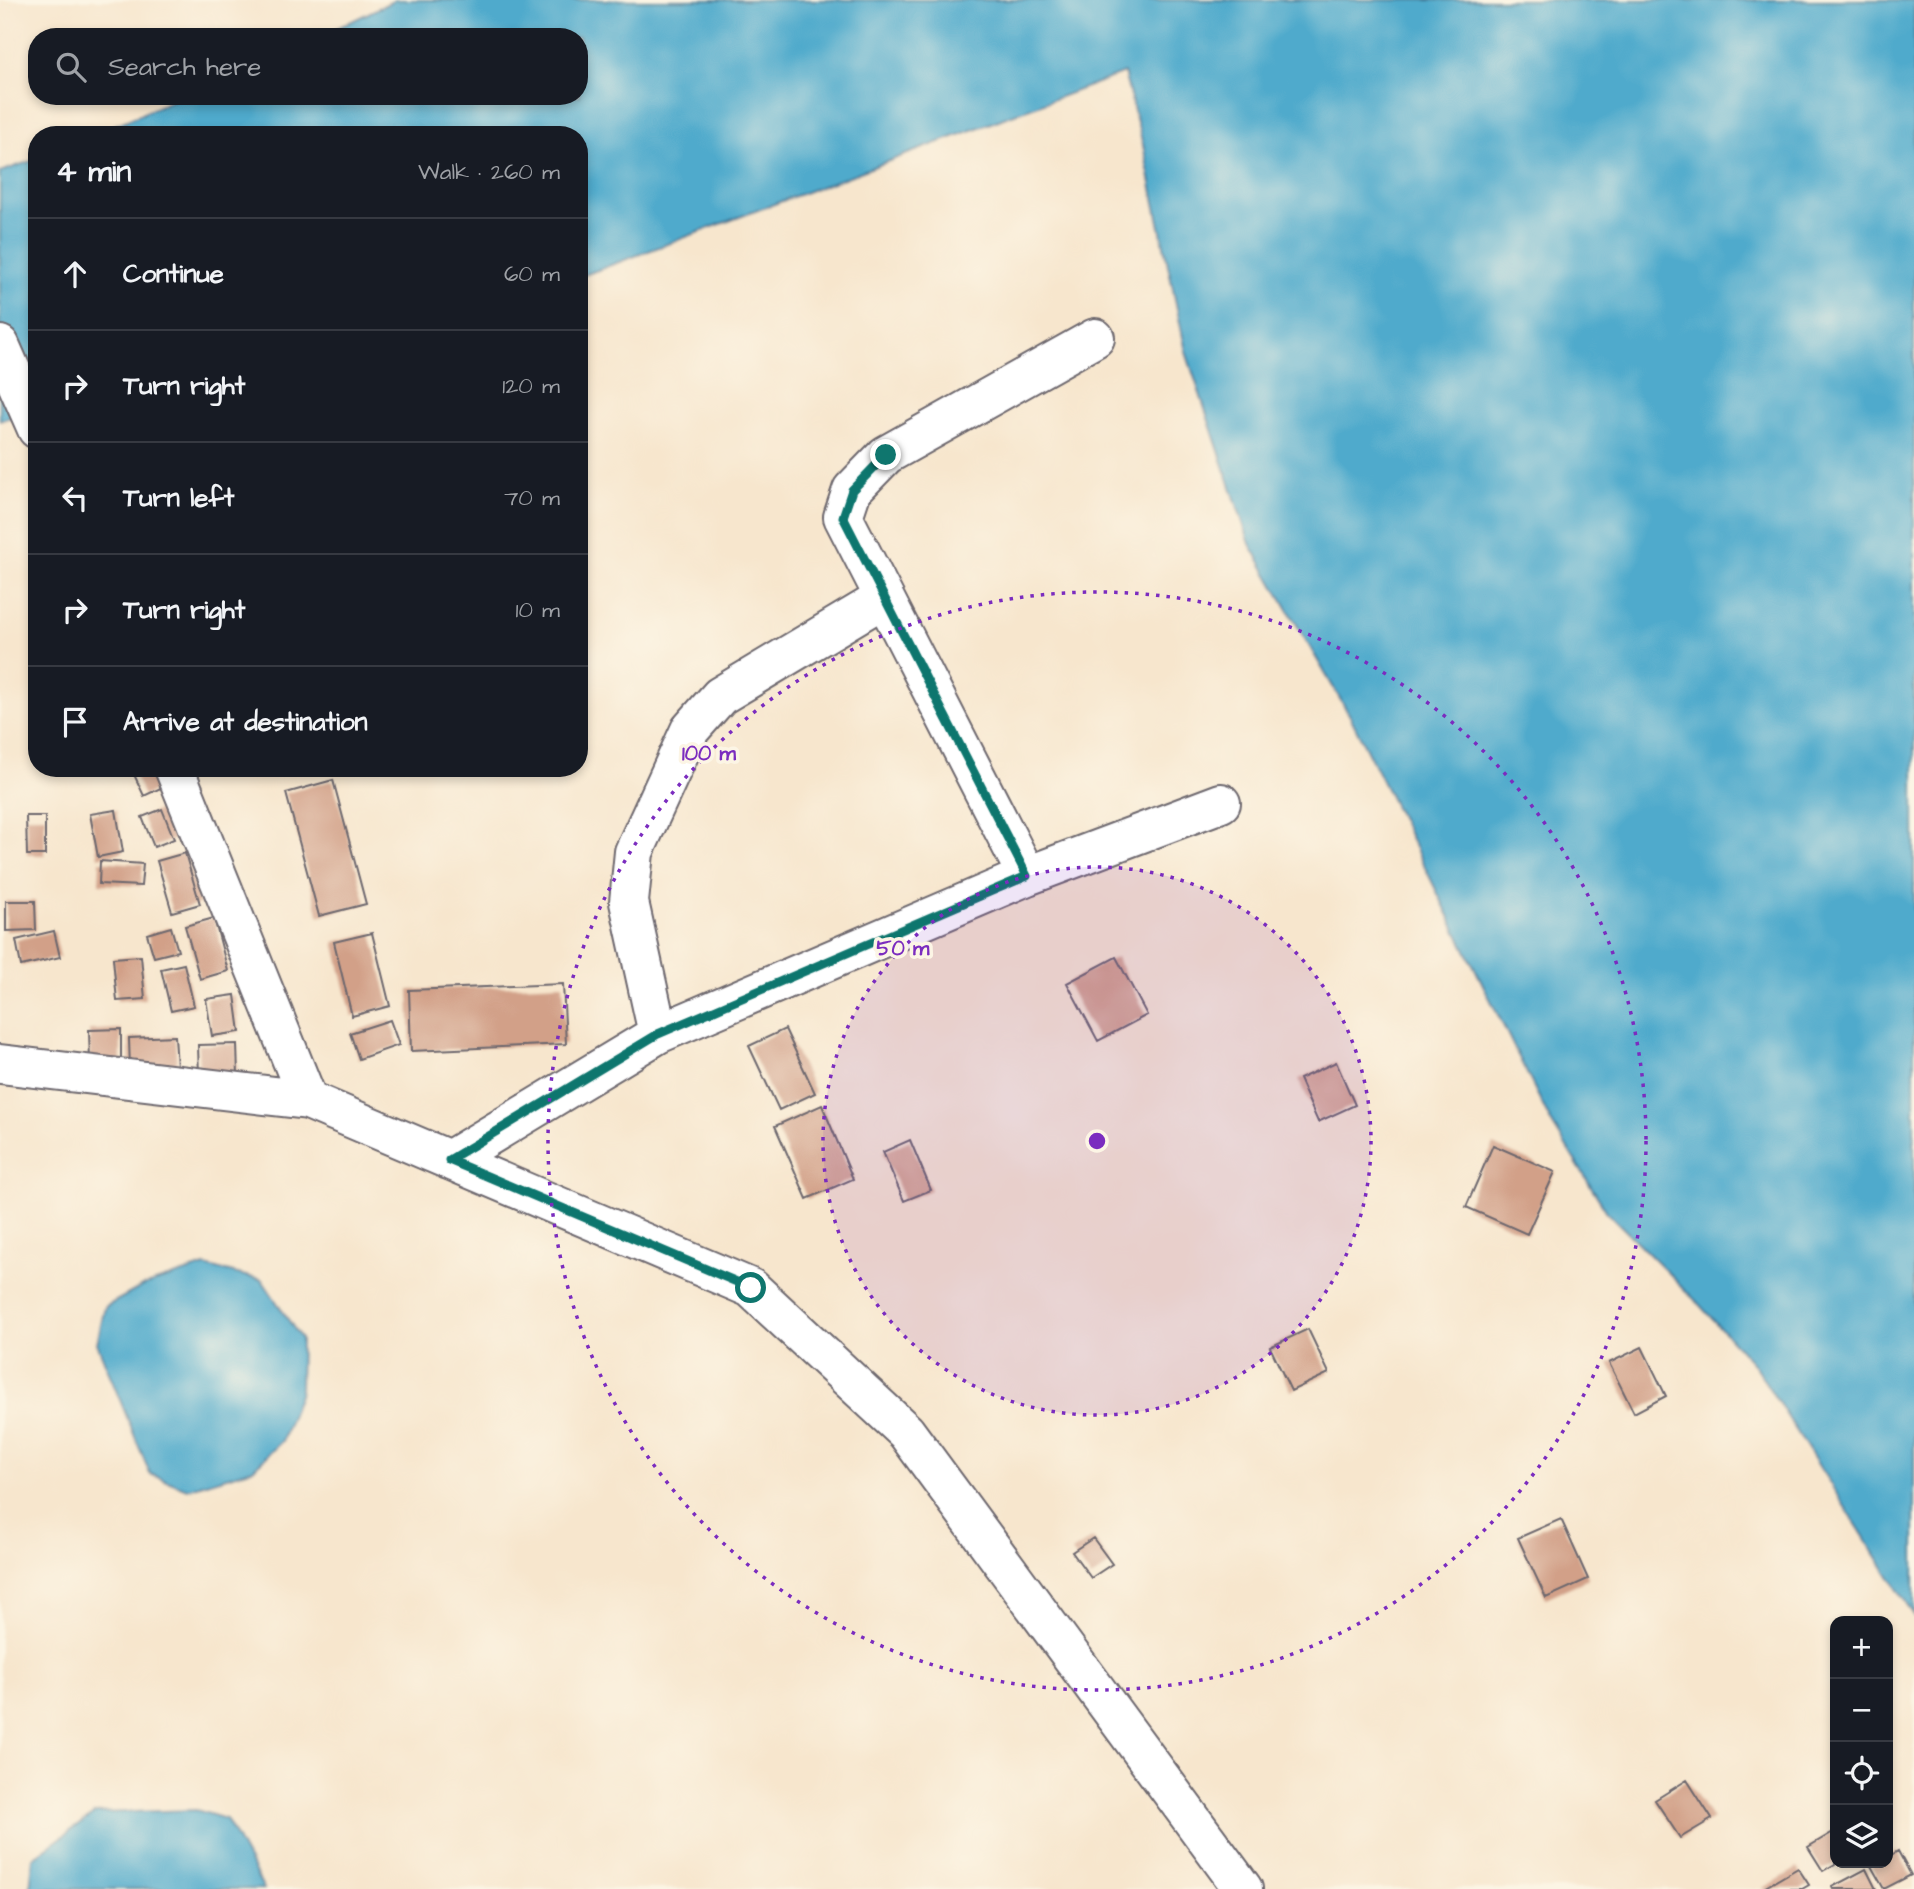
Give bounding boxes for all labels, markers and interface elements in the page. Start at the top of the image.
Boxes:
search box [28,28,588,105]
icon: search [52,48,90,86]
text: Search here [108,49,261,85]
text: 4 min [56,151,131,193]
text: Walk · 260 m [418,156,560,188]
icon: ahead [56,255,94,293]
text: Continue [123,256,224,292]
text: 60 m [504,258,560,290]
icon: right [56,367,94,405]
text: Turn right [123,368,245,404]
text: 120 m [502,370,560,402]
route end [870,439,901,470]
icon: left [56,479,94,517]
text: Turn left [123,480,234,516]
text: 70 m [504,482,560,514]
icon: right [56,591,94,629]
text: Turn right [123,592,245,628]
text: 10 m [515,594,560,626]
icon: arrive [56,703,94,741]
text: Arrive at destination [123,704,368,740]
text: 100 m [682,739,737,768]
text: 50 m [877,934,930,963]
centre of rings [1085,1129,1109,1153]
route start [735,1272,766,1303]
map controls [1830,1616,1893,1868]
button: + [1830,1616,1893,1679]
button: − [1830,1679,1893,1742]
button: locate [1830,1742,1893,1805]
button: layers [1830,1805,1893,1868]

